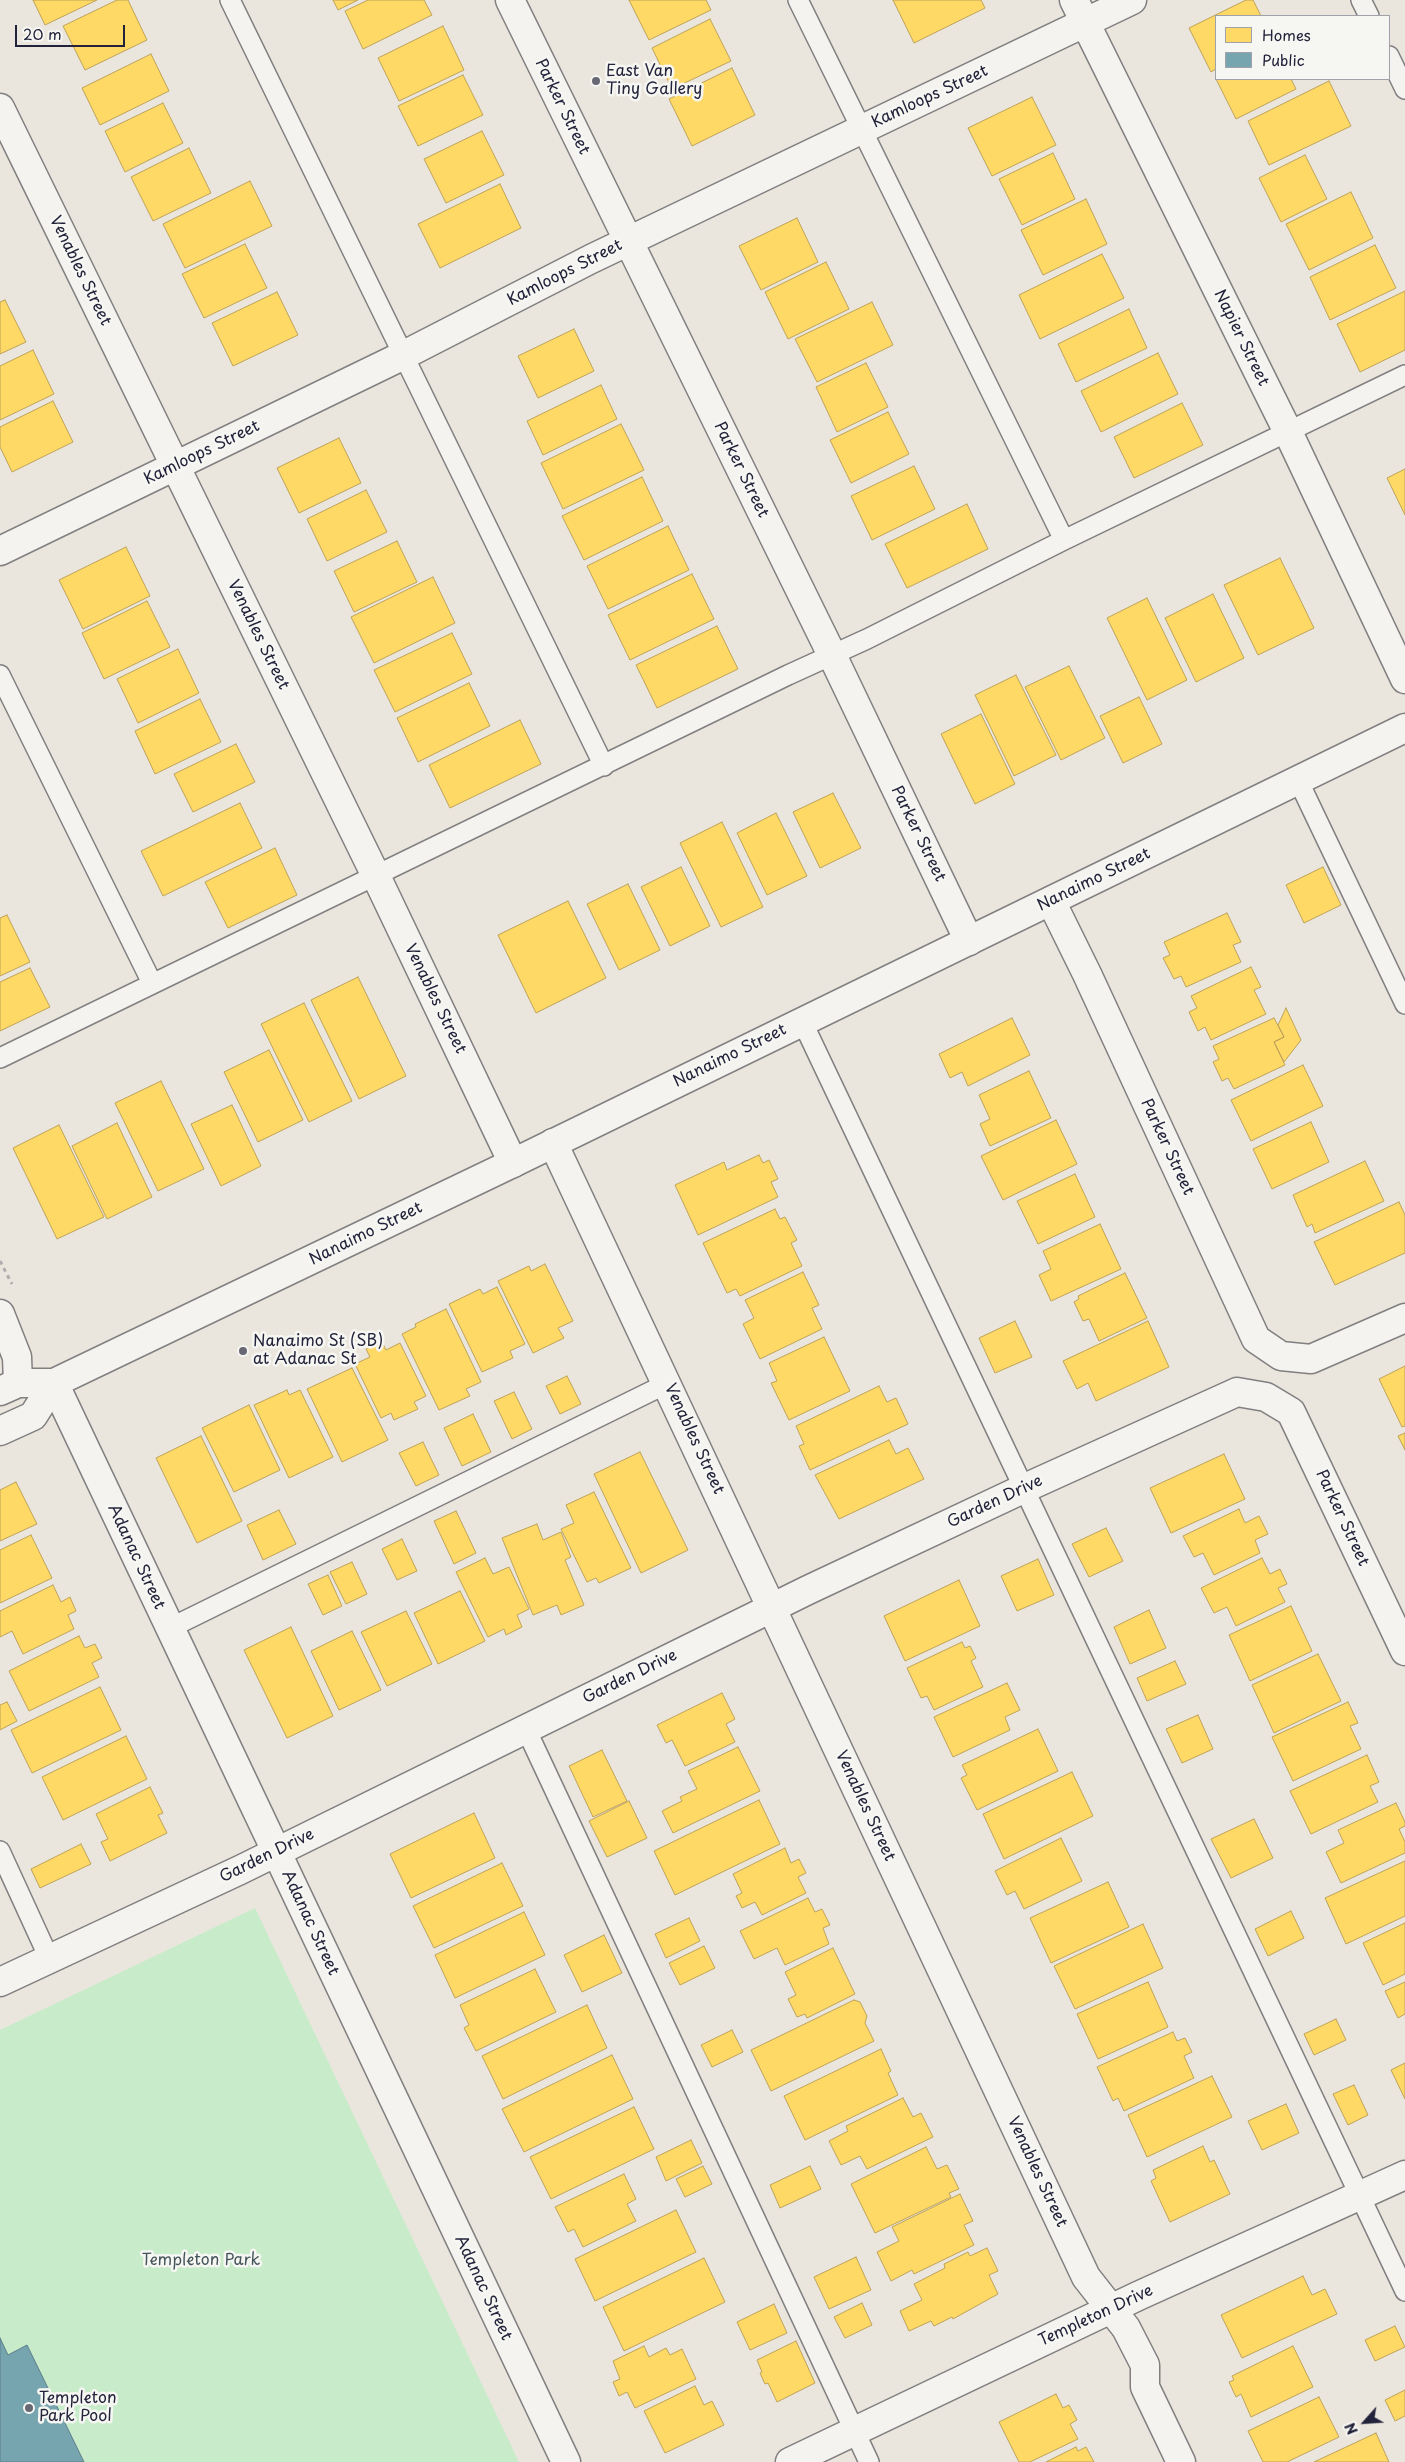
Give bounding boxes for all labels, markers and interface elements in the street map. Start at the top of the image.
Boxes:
scale bar [18,15,128,47]
legend [1215,15,1390,80]
text: 20 m [23,22,62,45]
text: Homes [1262,23,1311,46]
text: Public [1262,48,1305,71]
street label: Parker Street [531,56,593,158]
place label: East Van Tiny Gallery [606,62,702,100]
street label: Kamloops Street [869,62,991,132]
marker: East Van Tiny Gallery [590,75,602,87]
street label: Venables Street [45,213,115,329]
street label: Kamloops Street [504,236,626,310]
street label: Napier Street [1209,287,1273,389]
street label: Kamloops Street [141,417,263,489]
street label: Parker Street [710,419,772,521]
street label: Venables Street [223,577,293,693]
street label: Parker Street [887,783,949,885]
street label: Nanaimo Street [1034,844,1154,916]
street label: Venables Street [400,941,470,1057]
street label: Nanaimo Street [670,1020,790,1092]
street label: Parker Street [1136,1096,1198,1198]
street label: Nanaimo Street [306,1198,426,1270]
place label: Nanaimo St (SB) at Adanac St [253,1332,383,1370]
marker: Nanaimo St (SB) at Adanac St [237,1345,249,1357]
street label: Venables Street [660,1381,728,1497]
street label: Parker Street [1311,1467,1373,1569]
street label: Garden Drive [944,1472,1046,1532]
street label: Adanac Street [103,1501,169,1613]
street label: Garden Drive [580,1646,680,1708]
street label: Venables Street [831,1748,899,1864]
street label: Garden Drive [217,1825,317,1887]
street label: Adanac Street [277,1867,343,1979]
street label: Venables Street [1003,2114,1071,2230]
street label: Adanac Street [450,2232,516,2344]
park label: Templeton Park [142,2251,260,2271]
street label: Templeton Drive [1036,2281,1156,2351]
place label: Templeton Park Pool [39,2389,117,2427]
north arrow [1340,2397,1390,2447]
marker: Templeton Park Pool [23,2402,35,2414]
text: N [1339,2419,1363,2438]

